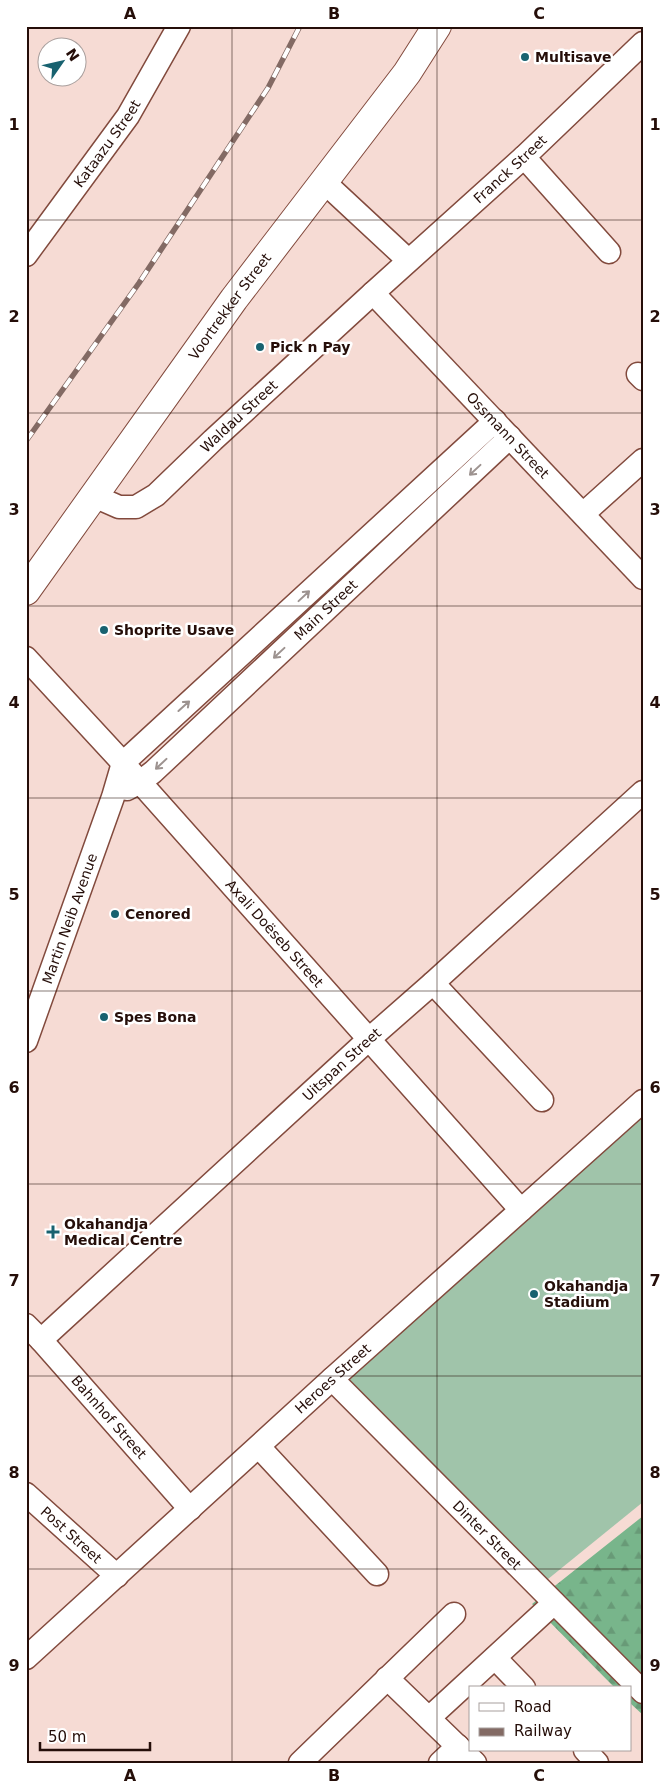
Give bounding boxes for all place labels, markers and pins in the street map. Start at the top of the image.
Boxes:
place label: Multisave [535,49,612,65]
marker: Multisave [519,51,531,63]
place label: Pick n Pay [270,339,350,355]
marker: Pick n Pay [254,341,266,353]
place label: Shoprite Usave [114,622,234,638]
marker: Shoprite Usave [98,624,110,636]
place label: Cenored [125,906,191,922]
marker: Cenored [109,908,121,920]
place label: Spes Bona [114,1009,197,1025]
marker: Spes Bona [98,1011,110,1023]
place label: Okahandja Medical Centre [64,1216,183,1248]
marker: Okahandja Medical Centre [46,1225,60,1239]
place label: Okahandja Stadium [544,1278,628,1310]
marker: Okahandja Stadium [528,1288,540,1300]

